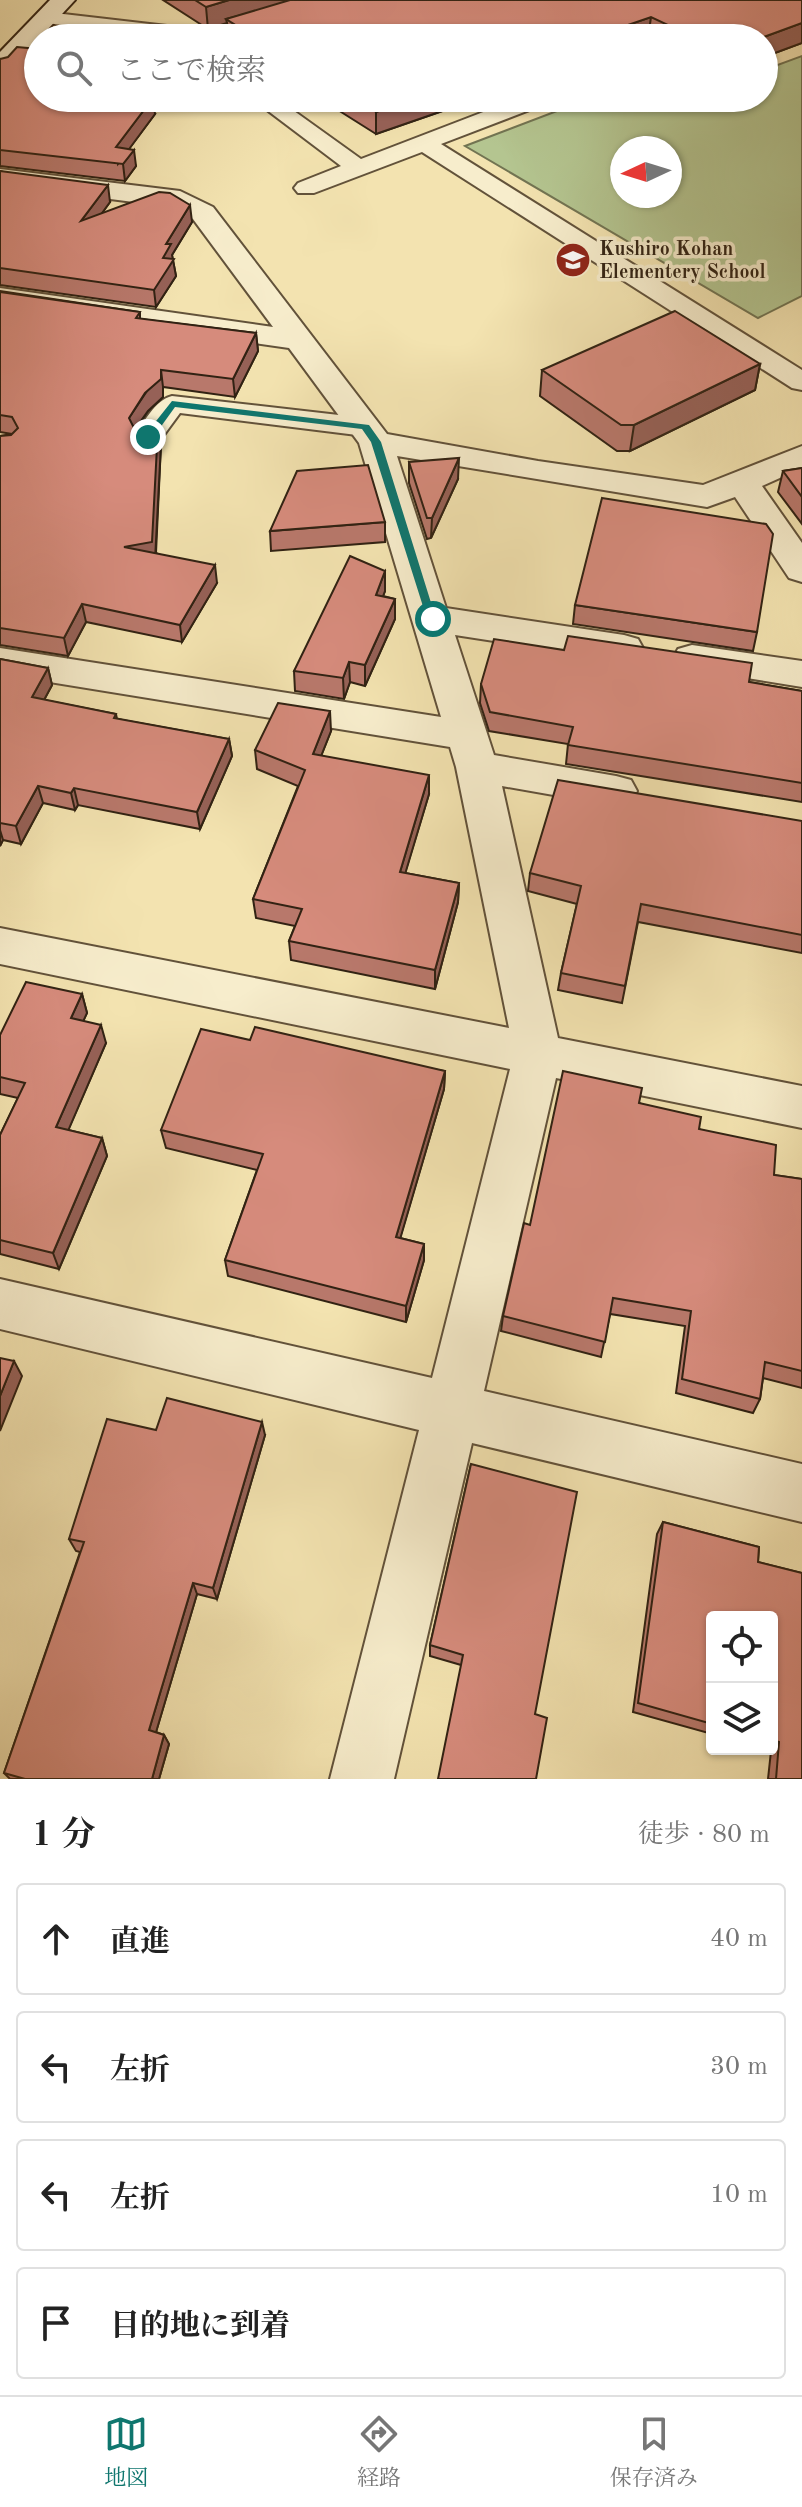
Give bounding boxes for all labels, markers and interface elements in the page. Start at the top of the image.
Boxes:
search box [24,24,778,112]
icon: search [52,46,96,90]
text: ここで検索 [116,57,266,87]
north arrow [610,136,682,208]
place label: Kushiro Kohan Elementery School [599,240,766,283]
school or university icon: Kushiro Kohan Elementery School [554,241,592,279]
route end [130,419,166,455]
route start [415,601,451,637]
map controls [706,1611,778,1755]
button: locate [706,1611,778,1683]
button: layers [706,1683,778,1755]
text: 1 分 [32,1819,95,1853]
text: 徒歩 · 80 m [638,1822,770,1848]
icon: ahead [34,1917,78,1961]
text: 40 m [710,1926,768,1952]
text: 直進 [110,1928,170,1958]
icon: left [34,2045,78,2089]
text: 30 m [710,2054,768,2080]
text: 左折 [110,2056,170,2086]
icon: left [34,2173,78,2217]
text: 10 m [710,2182,768,2208]
text: 左折 [110,2184,170,2214]
icon: arrive [34,2301,78,2345]
text: 目的地に到着 [110,2312,290,2342]
tab: 地図 [104,2412,148,2493]
tab: 経路 [357,2412,401,2493]
tab: 保存済み [610,2412,698,2493]

